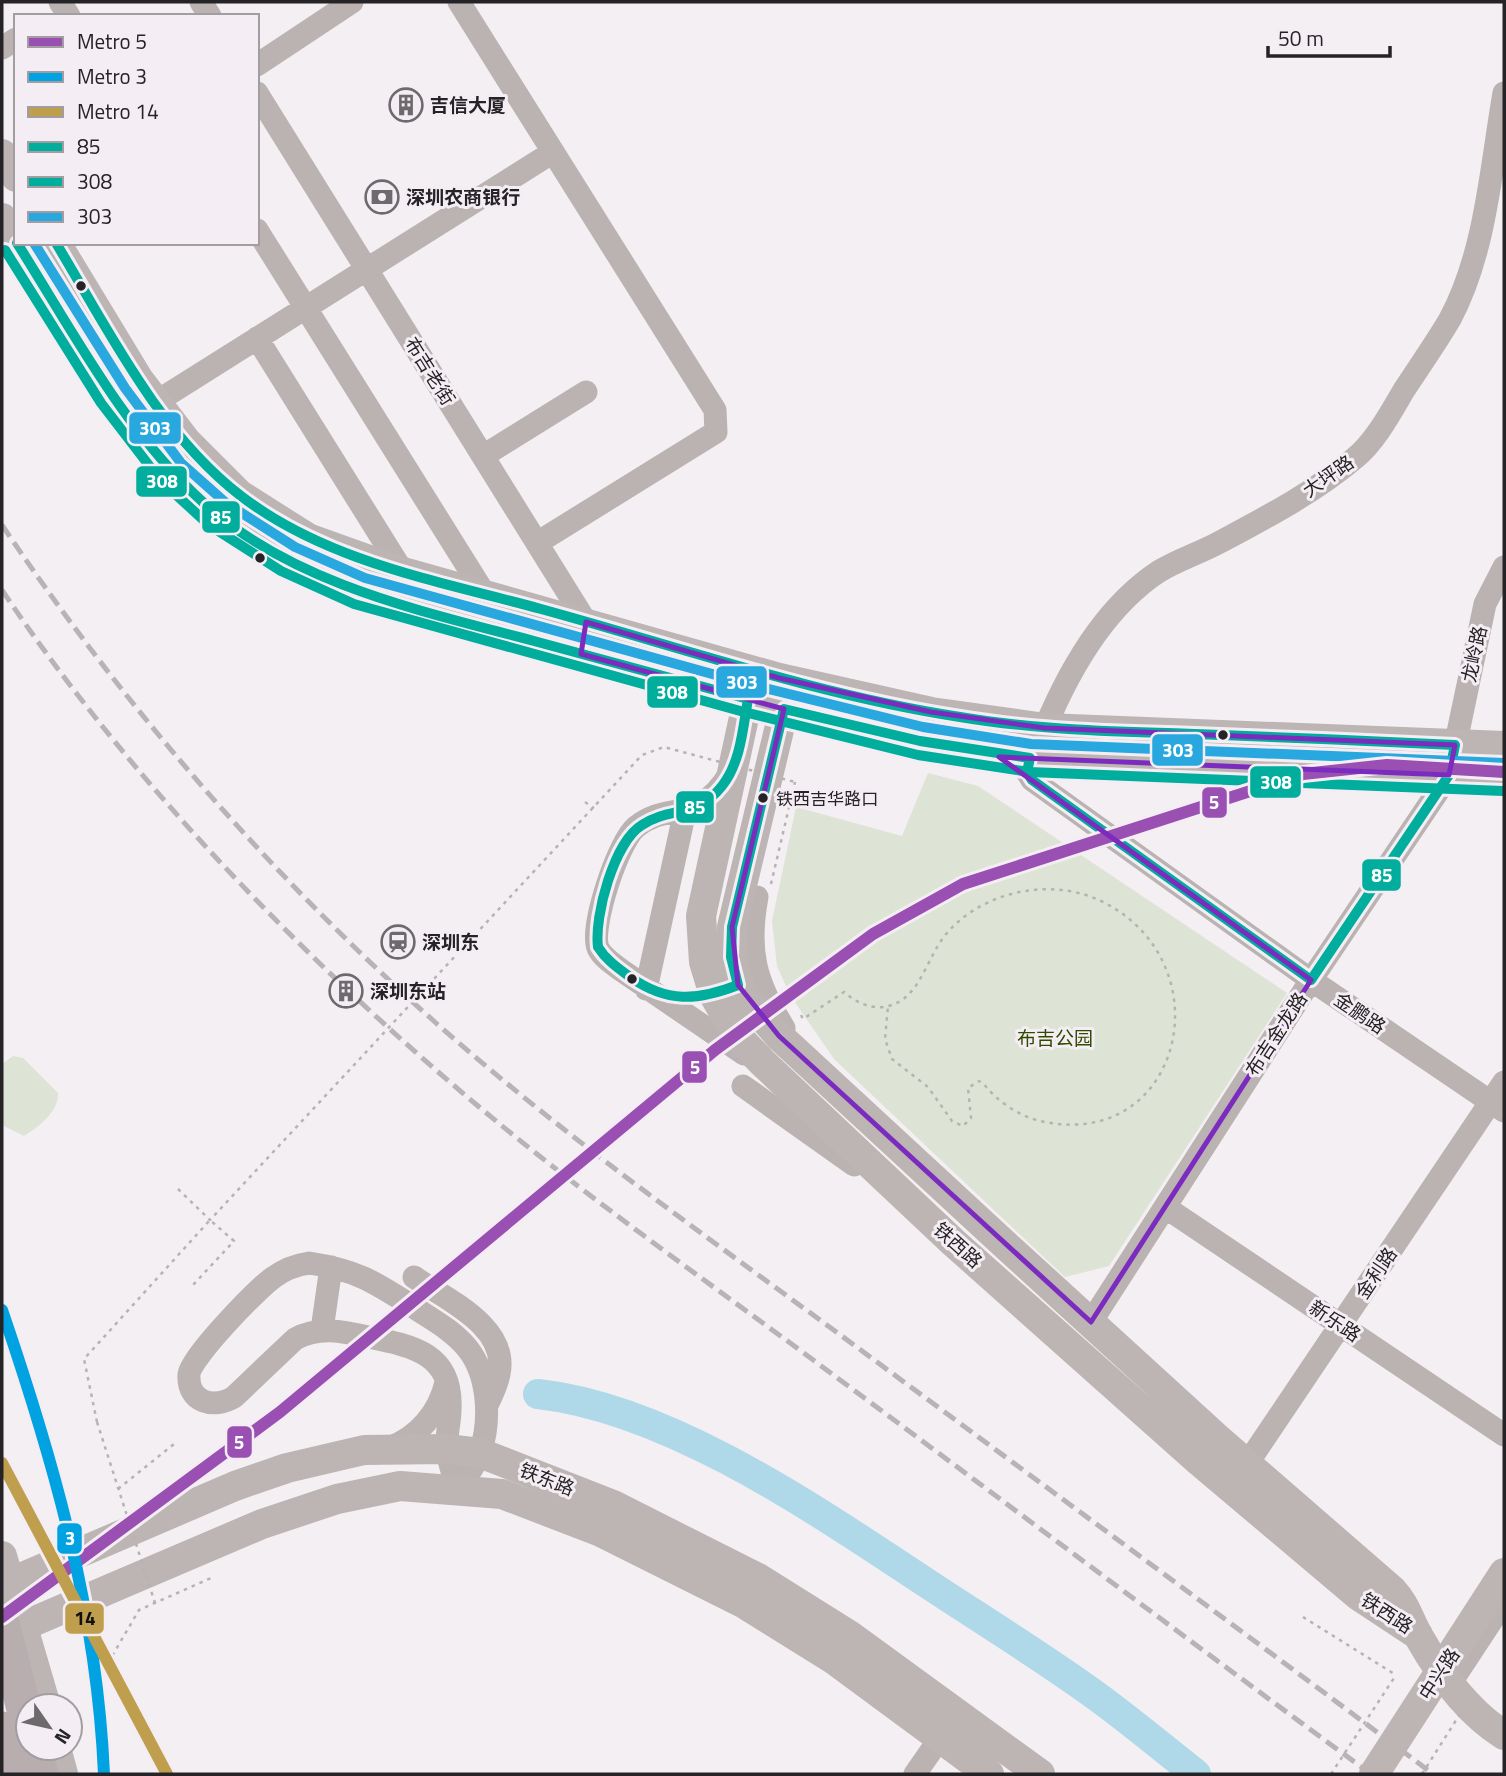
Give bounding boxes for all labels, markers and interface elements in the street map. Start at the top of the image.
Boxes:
legend [14,14,259,245]
scale bar [1268,14,1390,58]
text: 50 m [1278,22,1324,54]
text: Metro 5 [77,25,147,57]
text: Metro 3 [77,60,147,92]
building icon: 吉信大厦 [387,86,425,124]
place label: 吉信大厦 [430,90,506,119]
text: Metro 14 [77,95,159,127]
text: 85 [77,130,101,162]
text: 308 [77,165,113,197]
bank icon: 深圳农商银行 [363,178,401,216]
place label: 深圳农商银行 [406,182,520,211]
text: 303 [77,200,112,232]
unlabelled marker [74,279,88,293]
street label: 布吉老街 [398,331,463,411]
line badge: 303 [128,411,182,445]
text: 303 [139,413,171,442]
street label: 大坪路 [1296,447,1359,504]
line badge: 308 [135,465,188,498]
text: 308 [146,466,178,495]
line badge: 85 [201,500,241,534]
text: 85 [210,502,232,531]
unlabelled marker [253,551,267,565]
street label: 龙岭路 [1453,623,1494,685]
line badge: 303 [715,665,768,699]
text: 303 [726,667,758,696]
line badge: 308 [646,675,699,709]
text: 308 [656,677,688,706]
unlabelled marker [1216,728,1230,742]
line badge: 303 [1151,733,1204,767]
text: 303 [1162,735,1194,764]
line badge: 308 [1249,765,1302,799]
text: 308 [1260,767,1292,796]
place label: 铁西吉华路口 [776,786,878,812]
line badge: 5 [1201,786,1228,819]
text: 5 [1209,787,1219,816]
line badge: 85 [675,790,715,824]
marker: 铁西吉华路口 [756,791,770,805]
text: 85 [684,792,706,821]
line badge: 85 [1361,858,1402,892]
text: 85 [1371,860,1393,889]
station icon: 深圳东 [379,923,417,961]
place label: 深圳东 [422,927,479,956]
building icon: 深圳东站 [327,972,365,1010]
unlabelled marker [625,972,639,986]
place label: 深圳东站 [370,976,446,1005]
street label: 金鹏路 [1329,985,1392,1041]
street label: 布吉金龙路 [1238,986,1314,1081]
park label: 布吉公园 [1017,1023,1093,1052]
line badge: 5 [681,1050,708,1084]
text: 5 [690,1052,700,1081]
street label: 铁西路 [927,1215,989,1274]
street label: 金利路 [1348,1241,1404,1304]
street label: 新乐路 [1304,1293,1367,1349]
line badge: 5 [226,1425,253,1459]
text: 5 [234,1427,244,1456]
street label: 铁东路 [515,1455,579,1502]
line badge: 3 [56,1522,83,1555]
text: 3 [65,1523,75,1552]
street label: 铁西路 [1355,1585,1419,1640]
line badge: 14 [64,1602,105,1635]
text: 14 [74,1603,96,1632]
street label: 中兴路 [1411,1642,1466,1706]
north arrow [14,1692,84,1762]
text: N [48,1723,79,1750]

